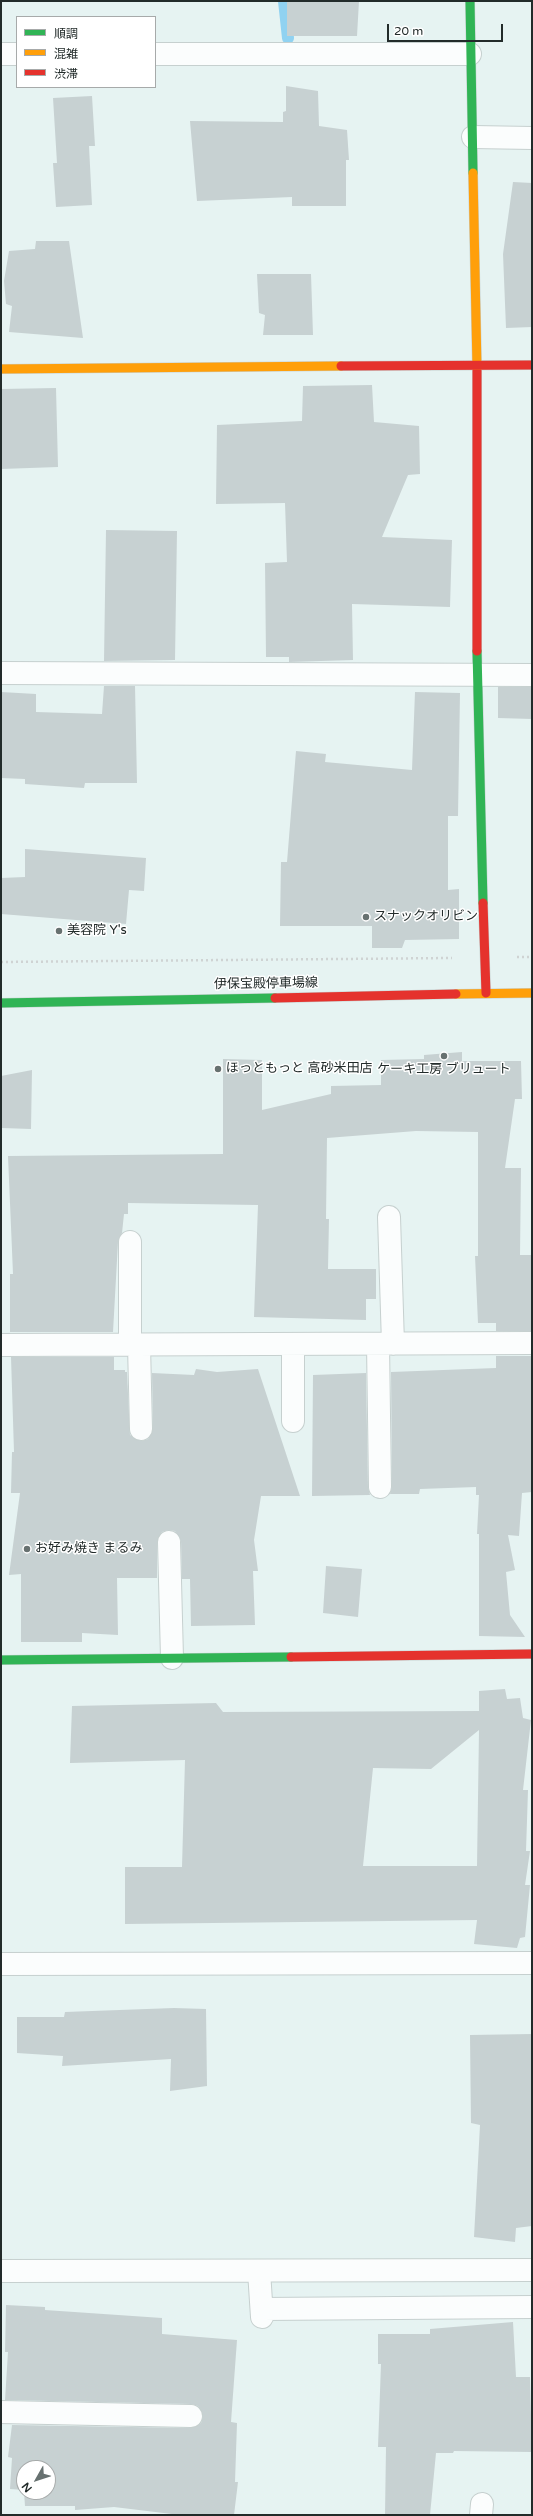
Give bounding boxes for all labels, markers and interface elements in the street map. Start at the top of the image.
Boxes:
legend [16,16,156,88]
scale bar [389,16,505,42]
text: 20 m [394,24,423,38]
text: 順調 [54,27,78,41]
text: 混雑 [54,47,78,61]
text: 渋滞 [54,67,78,81]
place label: スナックオリビン [374,909,478,925]
marker: スナックオリビン [361,912,371,922]
place label: 美容院 Y's [67,923,127,939]
marker: 美容院 Y's [54,926,64,936]
street label: 伊保宝殿停車場線 [214,975,318,993]
marker: ケーキ工房 ブリュート [439,1051,449,1061]
place label: ほっともっと 高砂米田店 [226,1061,372,1077]
place label: ケーキ工房 ブリュート [377,1062,511,1078]
marker: ほっともっと 高砂米田店 [213,1064,223,1074]
place label: お好み焼き まるみ [35,1541,142,1557]
marker: お好み焼き まるみ [22,1544,32,1554]
north arrow [16,2460,56,2500]
text: N [19,2480,35,2495]

